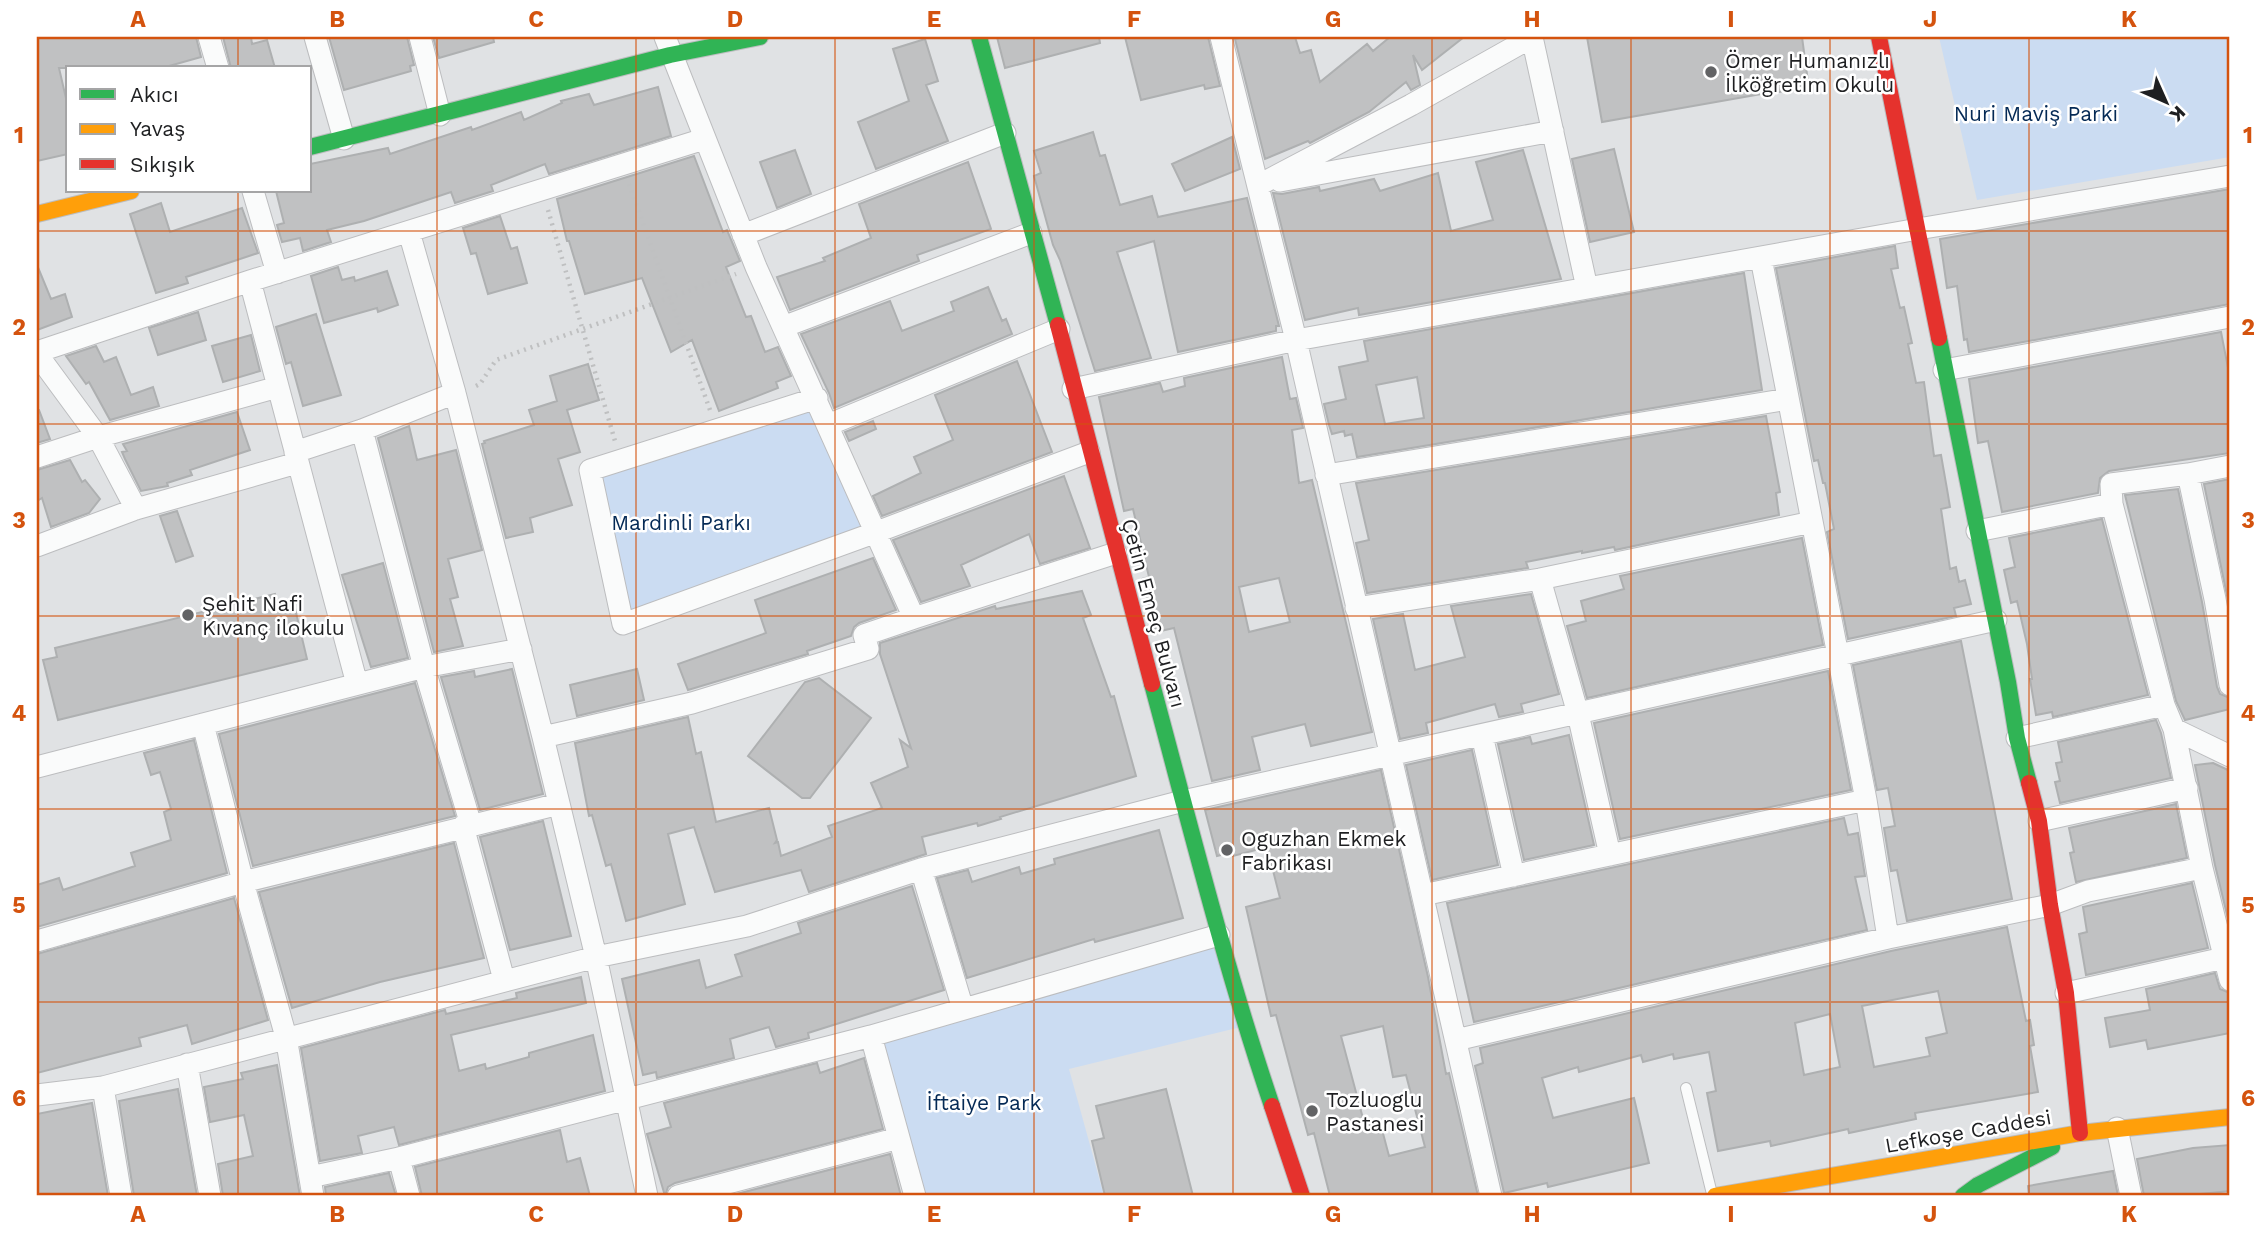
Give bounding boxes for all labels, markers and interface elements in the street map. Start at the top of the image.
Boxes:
text: A [130,6,146,33]
text: B [329,6,345,33]
text: C [528,6,544,33]
text: D [727,6,743,33]
text: E [927,6,941,33]
text: F [1127,6,1141,33]
text: G [1325,6,1341,33]
text: H [1523,6,1541,33]
text: I [1727,6,1735,33]
text: J [1923,6,1937,33]
text: K [2121,6,2137,33]
place label: Ömer Humanızlı İlköğretim Okulu [1725,48,1894,97]
marker: Ömer Humanızlı İlköğretim Okulu [1703,64,1719,80]
legend [66,66,312,192]
north arrow [2130,66,2200,136]
text: Akıcı [130,82,179,107]
park label: Nuri Maviş Parki [1954,101,2118,126]
text: K [2165,101,2190,126]
text: Yavaş [130,116,185,141]
text: 1 [14,122,24,149]
text: 1 [2243,122,2253,149]
text: Sıkışık [130,152,195,177]
text: 2 [12,314,26,341]
text: 2 [2241,314,2255,341]
text: 3 [12,507,26,534]
text: 3 [2241,507,2255,534]
park label: Mardinli Parkı [611,510,751,535]
street label: Çetin Emeç Bulvarı [1117,516,1191,710]
place label: Şehit Nafi Kıvanç ilokulu [202,591,345,640]
marker: Şehit Nafi Kıvanç ilokulu [180,607,196,623]
text: 4 [12,700,27,727]
text: 4 [2241,700,2256,727]
place label: Oguzhan Ekmek Fabrikası [1241,826,1407,875]
marker: Oguzhan Ekmek Fabrikası [1219,842,1235,858]
text: 5 [12,892,26,919]
text: 5 [2241,892,2255,919]
text: 6 [12,1085,26,1112]
text: 6 [2241,1085,2255,1112]
place label: Tozluoglu Pastanesi [1326,1087,1424,1136]
park label: İftaiye Park [927,1090,1042,1115]
marker: Tozluoglu Pastanesi [1304,1103,1320,1119]
street label: Lefkoşe Caddesi [1883,1104,2053,1158]
text: A [130,1201,146,1228]
text: B [329,1201,345,1228]
text: C [528,1201,544,1228]
text: D [727,1201,743,1228]
text: E [927,1201,941,1228]
text: F [1127,1201,1141,1228]
text: G [1325,1201,1341,1228]
text: H [1523,1201,1541,1228]
text: I [1727,1201,1735,1228]
text: J [1923,1201,1937,1228]
text: K [2121,1201,2137,1228]

